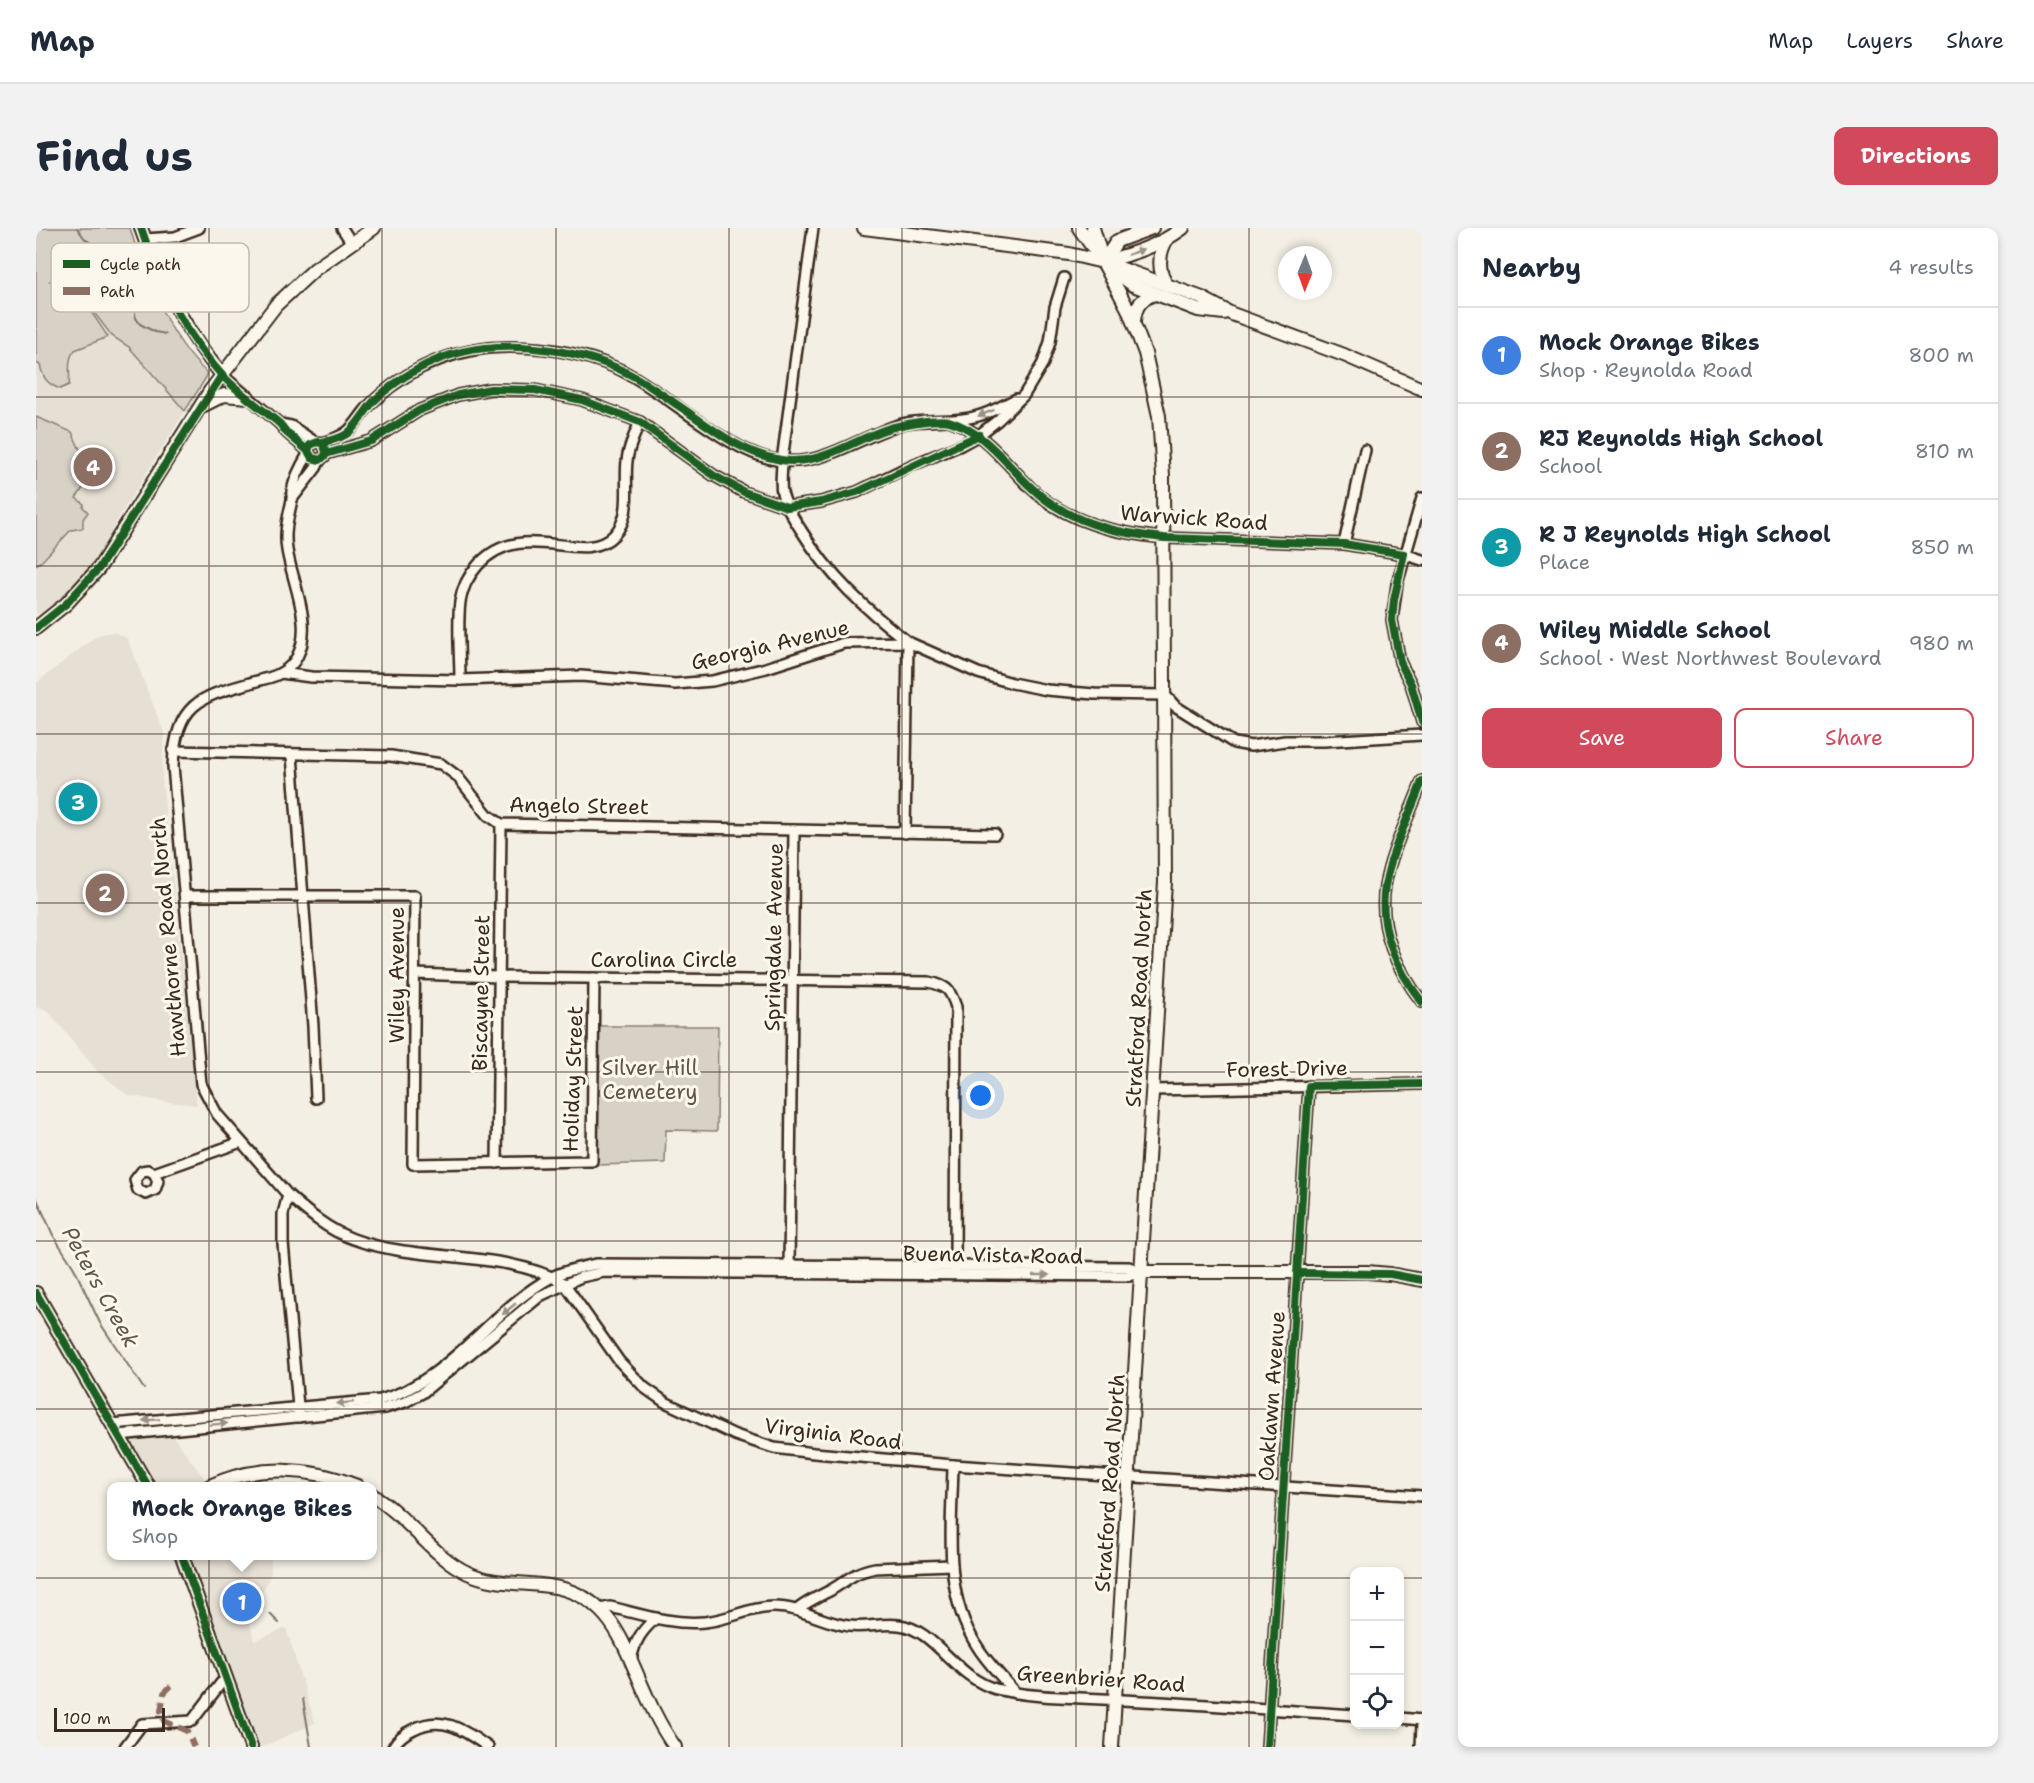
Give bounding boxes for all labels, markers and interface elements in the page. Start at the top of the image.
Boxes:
text: Map [30,22,95,60]
text: Map [1768,27,1813,55]
text: Layers [1846,27,1913,55]
text: Share [1946,27,2004,55]
button: Directions [1834,127,1998,185]
text: Find us [36,128,193,184]
legend [51,243,249,312]
north arrow [1278,246,1332,300]
one-way arrow [1127,247,1145,257]
text: Nearby [1482,250,1581,285]
text: Cycle path [100,254,181,275]
text: 4 results [1888,254,1974,280]
text: Path [100,281,135,302]
text: Mock Orange Bikes [1539,328,1760,357]
text: 1 [1497,342,1506,368]
text: 800 m [1909,342,1974,368]
text: Shop · Reynolda Road [1539,357,1753,383]
one-way arrow [977,408,995,418]
text: RJ Reynolds High School [1539,424,1823,453]
text: 2 [1495,438,1509,464]
text: 810 m [1915,438,1974,464]
pin: 4 [74,444,112,490]
text: School [1539,453,1602,479]
street label: Warwick Road [1119,499,1269,537]
text: R J Reynolds High School [1539,520,1831,549]
text: 3 [1495,534,1509,560]
text: 850 m [1910,534,1974,560]
text: Place [1539,549,1590,575]
street label: Georgia Avenue [688,613,852,677]
text: Wiley Middle School [1539,616,1771,645]
text: 4 [1495,630,1509,656]
text: 980 m [1909,630,1974,656]
text: School · West Northwest Boulevard [1539,645,1881,671]
button: Save [1482,708,1722,768]
button: Share [1734,708,1974,768]
pin: 3 [58,780,98,824]
street label: Angelo Street [509,791,649,821]
street label: Hawthorne Road North [144,816,192,1058]
street label: Springdale Avenue [758,842,790,1032]
pin: 2 [86,870,124,916]
street label: Stratford Road North [1119,888,1159,1108]
street label: Wiley Avenue [383,906,411,1044]
street label: Biscayne Street [466,915,496,1071]
street label: Carolina Circle [591,946,738,974]
street label: Holiday Street [556,1005,590,1153]
park label: Silver Hill Cemetery [602,1054,699,1106]
street label: Forest Drive [1226,1054,1348,1084]
your location [966,1081,995,1110]
water label: Peters Creek [55,1221,146,1353]
street label: Buena Vista Road [903,1239,1083,1271]
one-way arrow [1031,1270,1050,1280]
one-way arrow [501,1302,517,1315]
street label: Oaklawn Avenue [1252,1310,1292,1482]
street label: Stratford Road North [1088,1373,1132,1593]
one-way arrow [336,1398,355,1408]
street label: Virginia Road [763,1412,903,1456]
one-way arrow [142,1415,161,1425]
one-way arrow [209,1419,228,1429]
popup [107,1482,377,1560]
text: Mock Orange Bikes [132,1494,352,1523]
text: Shop [132,1523,178,1549]
map controls [1350,1567,1404,1729]
button: + [1350,1567,1404,1621]
pin: 1 [222,1580,262,1624]
button: − [1350,1621,1404,1675]
street label: Greenbrier Road [1016,1659,1186,1699]
button: locate [1350,1675,1404,1729]
scale bar [54,1705,165,1732]
text: 100 m [63,1708,111,1729]

